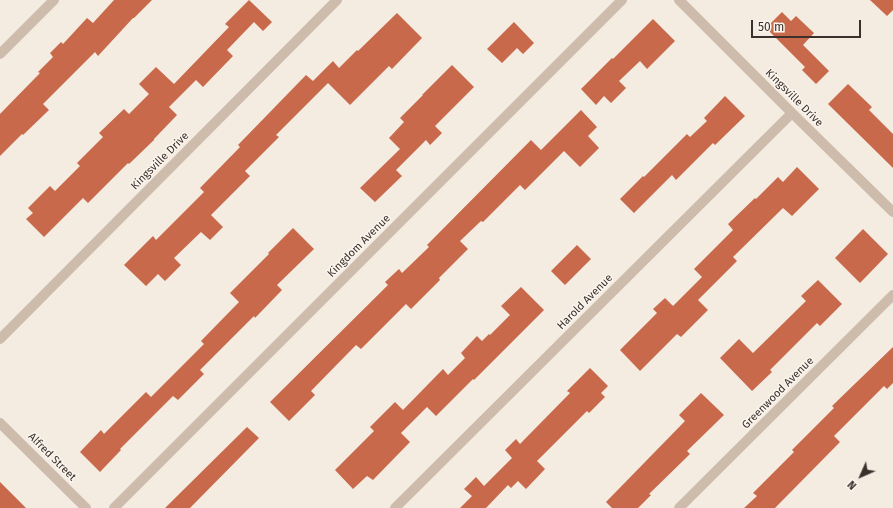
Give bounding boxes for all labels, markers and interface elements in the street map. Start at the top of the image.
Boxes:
scale bar [753,12,863,38]
text: 50 m [758,20,784,34]
street label: Kingsville Drive [762,66,826,130]
street label: Kingsville Drive [128,129,192,193]
street label: Kingdom Avenue [325,212,393,280]
street label: Harold Avenue [555,272,615,332]
street label: Greenwood Avenue [739,354,817,432]
street label: Alfred Street [25,430,79,484]
north arrow [841,456,881,496]
text: N [845,478,859,492]

